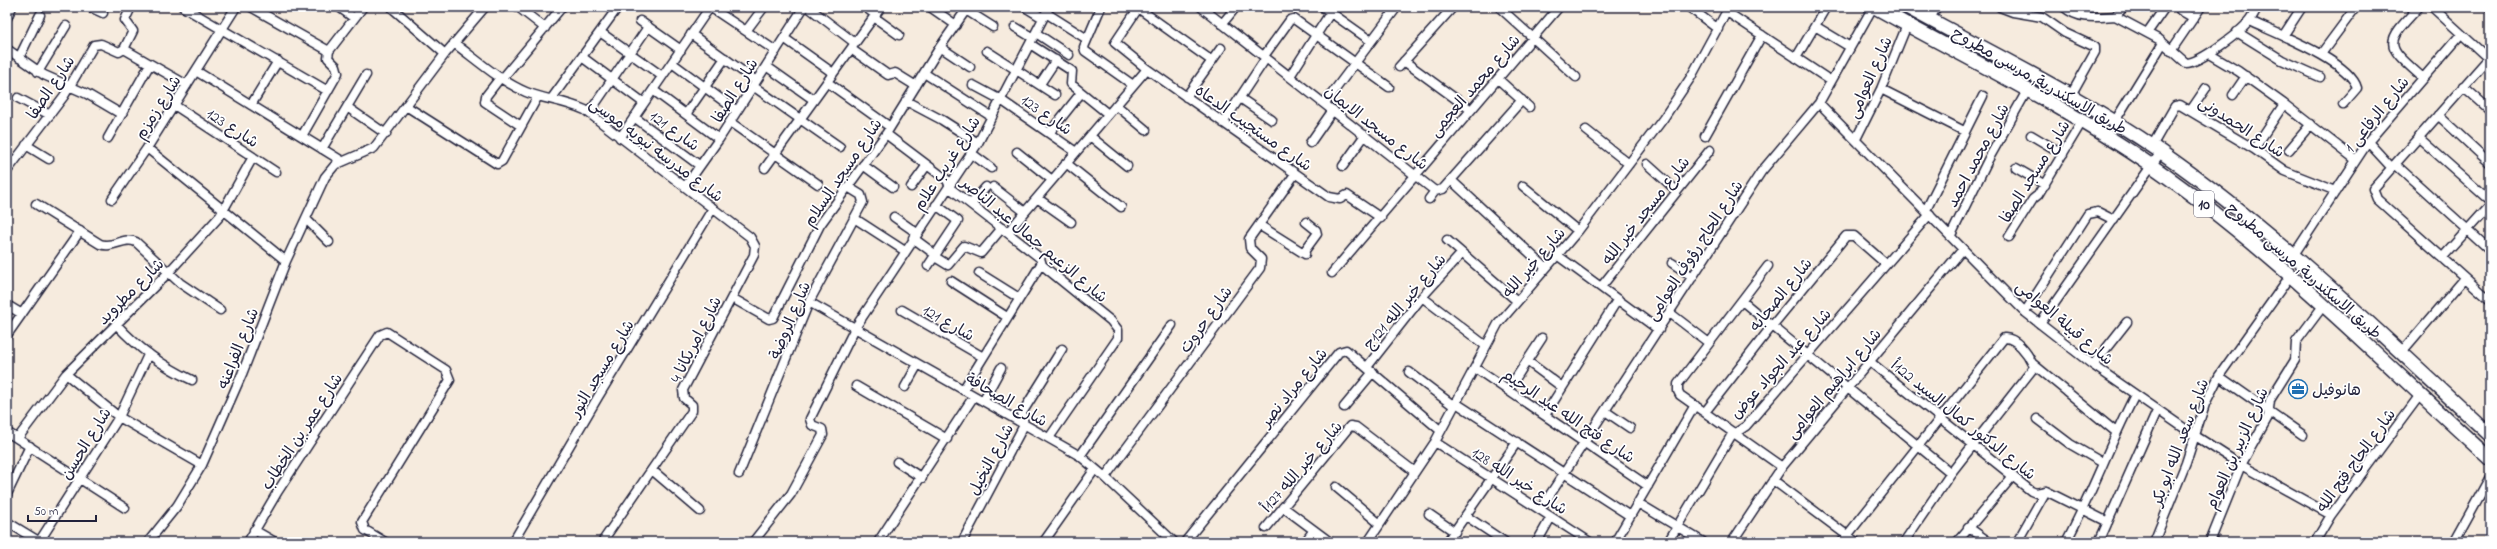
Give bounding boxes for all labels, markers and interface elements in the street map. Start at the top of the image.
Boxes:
street label: طريق الاسكندرية, مرسى مطروح [1947,22,2131,142]
street label: شارع محمد العجمى [1424,30,1527,143]
street label: شارع العوامى [1842,33,1900,123]
street label: شارع الصفا [21,51,82,125]
street label: شارع الصفا [706,54,765,128]
street label: شارع زمزم [129,71,188,145]
street label: شارع الرفاعى 1 [2339,72,2416,159]
street label: شارع مستجيب الدعاه [1189,79,1316,178]
street label: شارع مسجد الايمان [1319,80,1433,177]
street label: شارع 123 [1015,89,1077,142]
street label: شارع الحمدونى [2193,91,2289,165]
street label: شارع مدرسه نبويه موسى [584,92,728,209]
street label: شارع محمد احمد [1941,100,2016,212]
street label: شارع 123 [201,103,263,155]
street label: شارع 121 [644,105,704,158]
street label: شارع غريب علام [908,112,987,216]
street label: شارع مسجد السلام [798,114,889,232]
street label: شارع مسجد الصفا [1994,116,2077,228]
street label: شارع مسجد خير الله [1596,152,1697,271]
street label: شارع الزعيم جمال عبد الناصر [954,171,1112,309]
street label: شارع الحاج رؤوف العوامى [1641,176,1750,326]
road number: 10 [2194,191,2214,217]
street label: طريق الاسكندرية, مرسى مطروح [2221,197,2387,346]
street label: شارع خير الله [1497,223,1572,304]
street label: شارع خير الله 121ج [1358,249,1453,356]
street label: شارع الصحابه [1744,253,1819,337]
street label: شارع مطرويد [93,254,170,331]
street label: شارع قبيلة العوامى [2009,275,2118,372]
street label: شارع الروضة [764,278,818,363]
street label: شارع حروت [1174,282,1239,359]
street label: شارع امريكانا 4 [665,292,729,387]
street label: شارع 121 [917,299,979,348]
street label: شارع عبد الجواد عوض [1725,304,1838,425]
street label: شارع الفراعنه [212,305,266,393]
street label: شارع مسجد النور [563,316,641,424]
street label: شارع ابراهيم العوامى [1781,324,1888,445]
street label: شارع مراد نصر [1254,343,1334,435]
street label: شارع الدكتور كمال السيد 122أ [1885,354,2041,487]
street label: شارع فتح الله عبد الرحيم [1497,363,1639,470]
street label: شارع الصحافة [961,368,1051,434]
street label: شارع عمر بن الخطاب [256,369,350,495]
street label: شارع سعد الله ابو بكر [2145,375,2216,512]
office icon: هانوفيل [2287,378,2309,400]
place label: هانوفيل [2312,379,2361,403]
street label: شارع الزبير بن العوام [2200,384,2276,514]
street label: شارع الحسن [55,403,118,485]
street label: شارع الحاج فتح الله [2311,404,2402,518]
street label: شارع خير الله 127أ [1256,416,1349,518]
street label: شارع النخيل [963,420,1021,500]
street label: شارع خير الله 128 [1466,442,1572,522]
scale bar [28,497,96,523]
text: 50 m [34,503,58,521]

